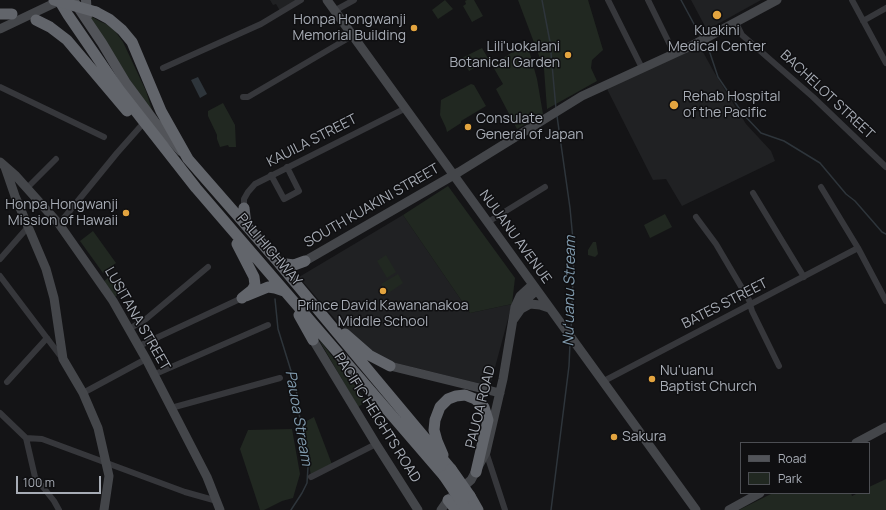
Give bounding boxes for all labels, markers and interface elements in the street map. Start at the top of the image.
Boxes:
marker: Kuakini Medical Center [711,9,723,21]
place label: Honpa Hongwanji Memorial Building [292,12,406,44]
marker: Honpa Hongwanji Memorial Building [409,23,419,33]
place label: Kuakini Medical Center [668,23,766,56]
place label: Lili'uokalani Botanical Garden [449,39,560,72]
street label: BACHELOT STREET [776,47,878,143]
marker: Lili'uokalani Botanical Garden [563,50,573,60]
place label: Rehab Hospital of the Pacific [683,89,781,122]
marker: Rehab Hospital of the Pacific [668,99,680,111]
street label: KAUILA STREET [264,111,360,171]
place label: Consulate General of Japan [476,111,584,144]
marker: Consulate General of Japan [463,122,473,132]
street label: SOUTH KUAKINI STREET [301,160,443,252]
street label: NUUANU AVENUE [475,187,555,287]
place label: Honpa Hongwanji Mission of Hawaii [5,197,118,230]
marker: Honpa Hongwanji Mission of Hawaii [121,208,131,218]
street label: PALI HIGHWAY [233,210,305,290]
water label: Nuʻuanu Stream [560,235,580,347]
street label: LUSITANA STREET [101,264,173,374]
street label: BATES STREET [679,275,771,333]
marker: Prince David Kawananakoa Middle School [378,286,388,296]
place label: Prince David Kawananakoa Middle School [298,298,468,330]
street label: PACIFIC HEIGHTS ROAD [330,350,424,486]
place label: Nu'uanu Baptist Church [660,363,757,396]
street label: PAUOA ROAD [463,364,499,450]
water label: Pauoa Stream [281,369,315,467]
marker: Nu'uanu Baptist Church [647,374,657,384]
place label: Sakura [622,429,666,445]
marker: Sakura [609,432,619,442]
legend [740,442,870,494]
text: Road [778,450,806,467]
scale bar [18,468,103,494]
text: Park [778,470,802,487]
text: 100 m [23,474,55,491]

